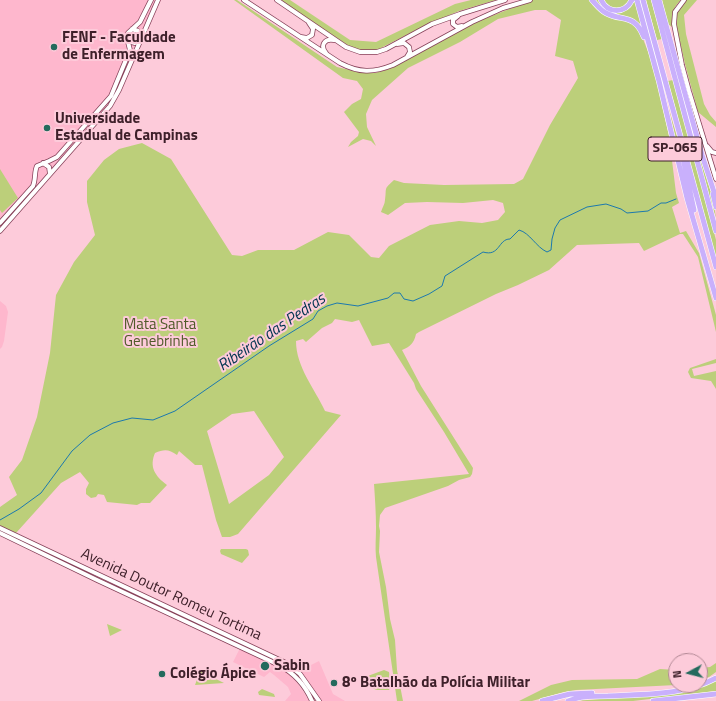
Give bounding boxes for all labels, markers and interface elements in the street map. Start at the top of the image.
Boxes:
place label: FENF - Faculdade de Enfermagem [62,29,176,64]
marker: FENF - Faculdade de Enfermagem [49,42,59,52]
place label: Universidade Estadual de Campinas [55,110,198,145]
marker: Universidade Estadual de Campinas [42,123,52,133]
road number: SP-065 [648,137,702,161]
water label: Ribeirão das Pedras [215,290,329,376]
park label: Mata Santa Genebrinha [124,316,196,351]
street label: Avenida Doutor Romeu Tortima [78,545,264,645]
north arrow [668,653,708,693]
place label: Sabin [274,657,310,675]
marker: Sabin [259,660,271,672]
place label: Colégio Ápice [170,665,256,683]
marker: Colégio Ápice [157,669,167,679]
text: N [669,670,685,679]
place label: 8º Batalhão da Polícia Militar [342,674,530,692]
marker: 8º Batalhão da Polícia Militar [329,678,339,688]

